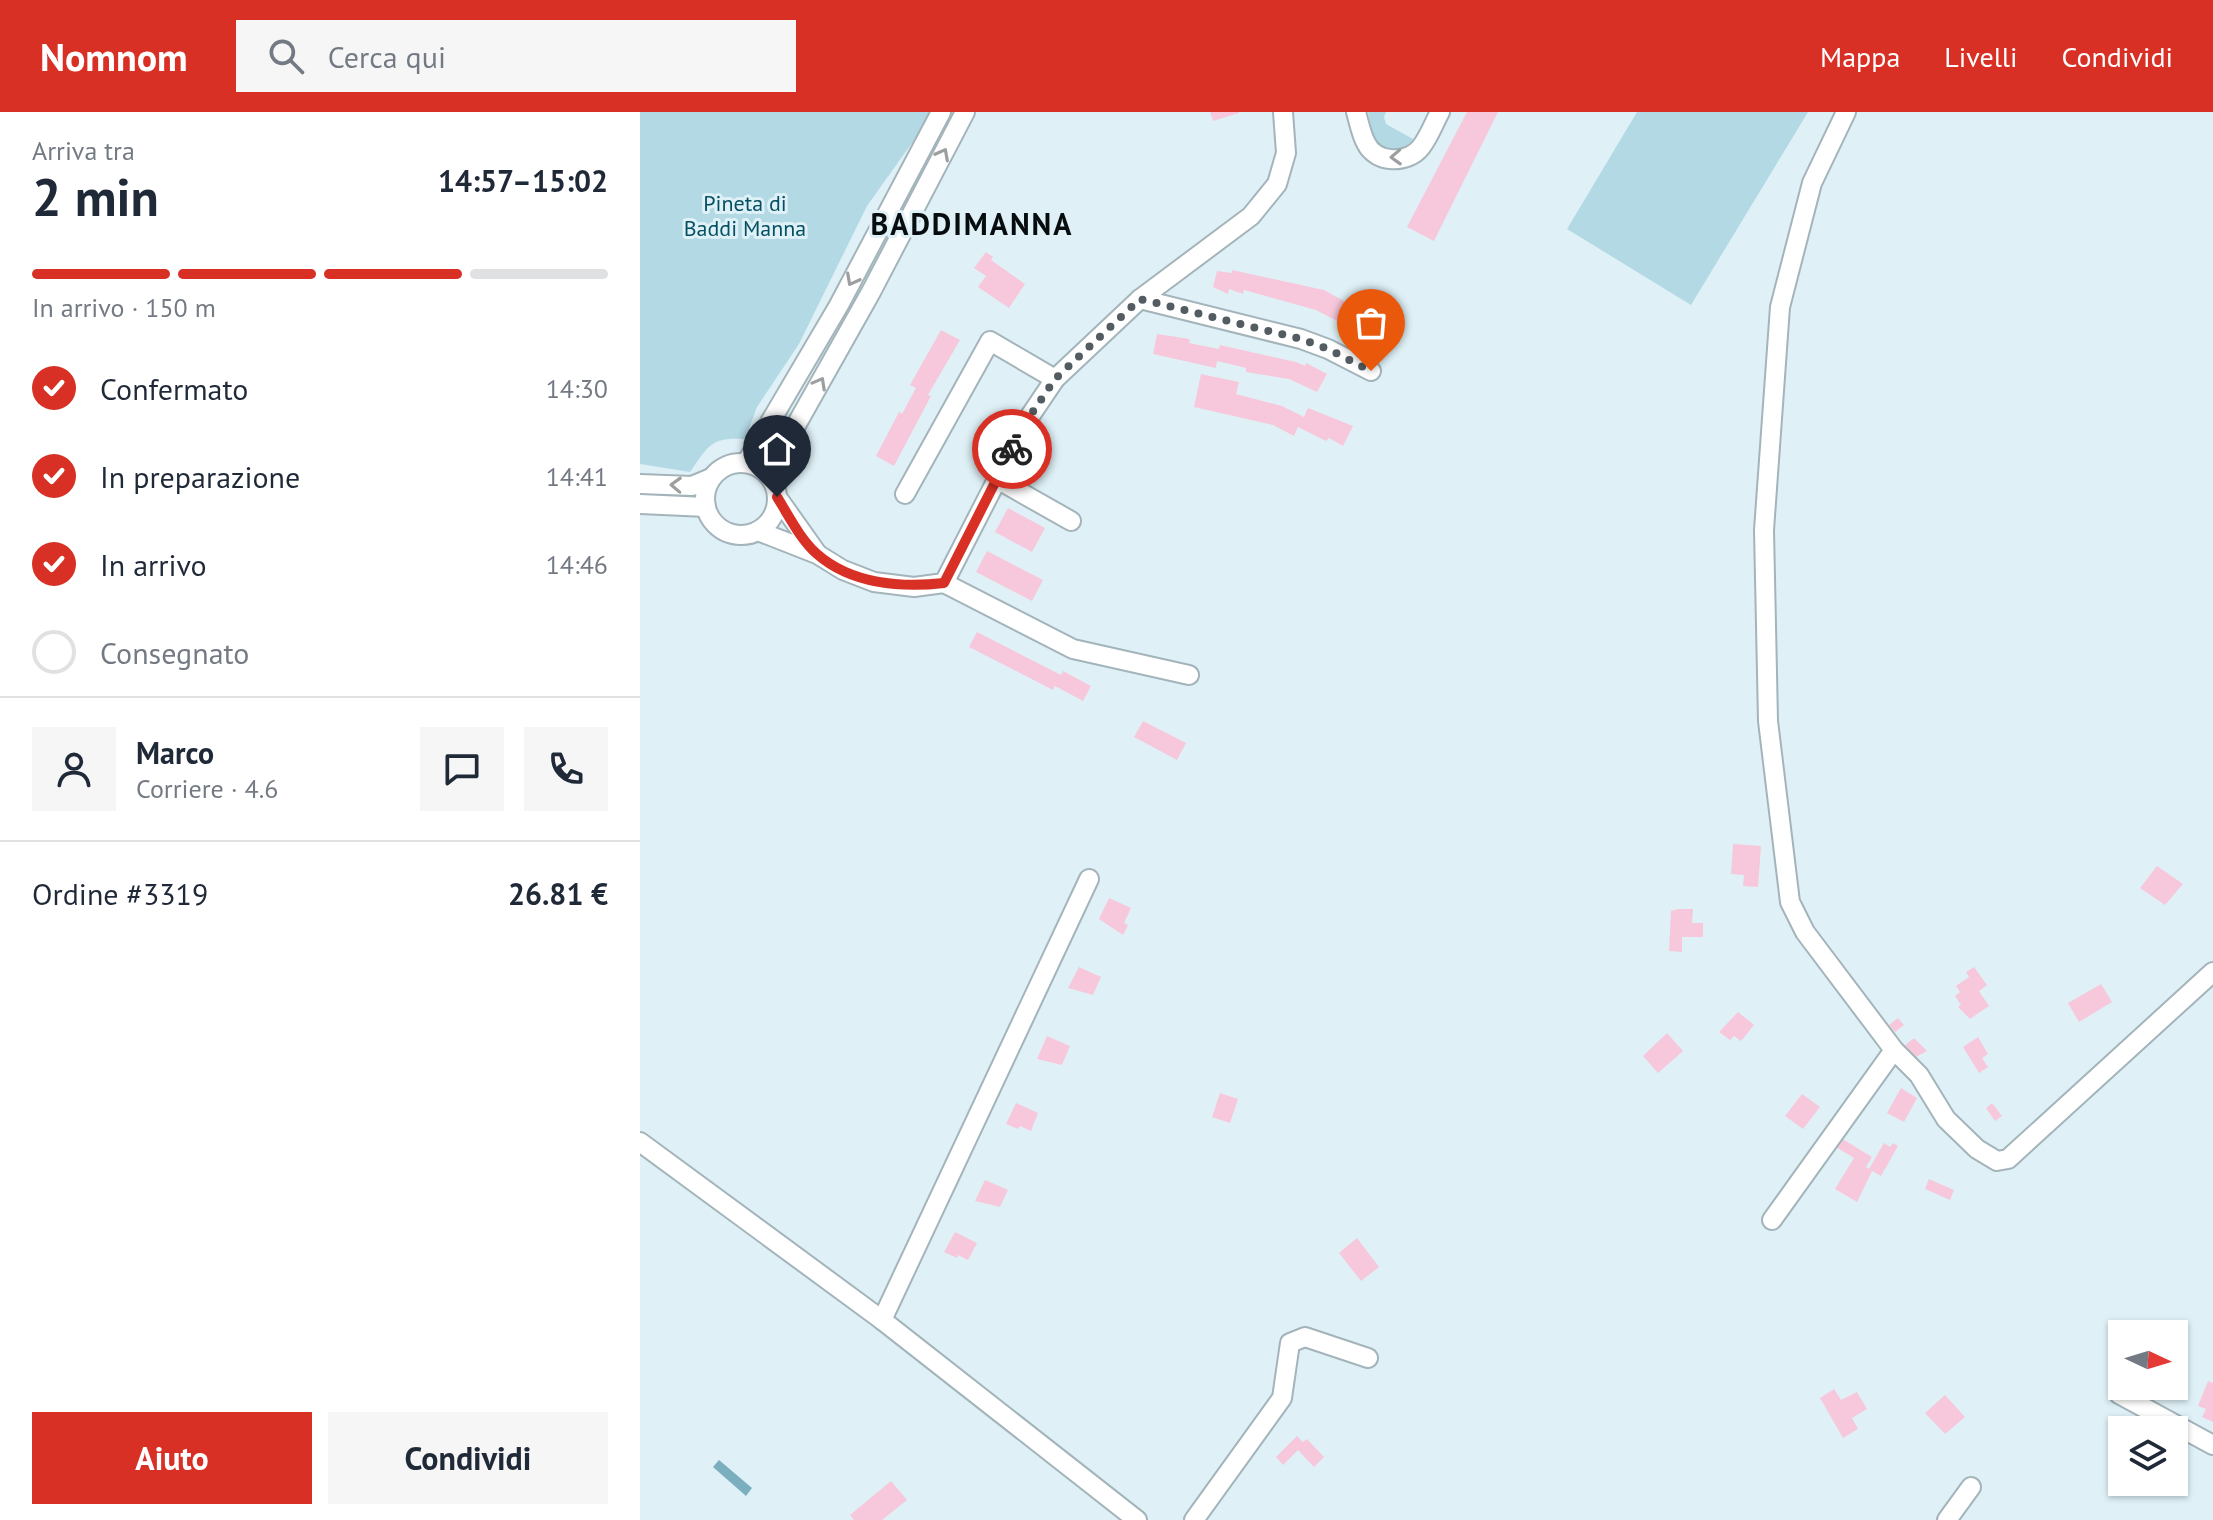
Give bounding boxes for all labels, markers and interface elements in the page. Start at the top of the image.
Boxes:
search box [236,20,796,92]
text: Nomnom [40,32,188,81]
icon: search [264,34,308,78]
text: Cerca qui [328,37,446,76]
text: Mappa [1820,38,1900,75]
text: Livelli [1944,38,2018,75]
text: Condividi [2062,38,2173,75]
text: Arriva tra [32,134,135,167]
one-way arrow [934,147,949,162]
one-way arrow [1389,148,1401,165]
text: 14:57–15:02 [438,161,608,200]
text: 2 min [32,163,159,230]
park label: Pineta di Baddi Manna [684,189,806,242]
district label: BADDIMANNA [871,204,1073,243]
one-way arrow [847,272,862,286]
pin [1337,289,1405,371]
text: In arrivo · 150 m [32,291,216,324]
icon: bag [1349,301,1393,345]
icon: check [32,366,76,410]
text: Confermato [100,369,248,408]
text: 14:30 [546,372,608,405]
one-way arrow [810,377,826,391]
courier [972,409,1052,489]
pin [743,415,811,497]
icon: home [755,427,799,471]
icon: bike [990,427,1034,471]
icon: check [32,454,76,498]
text: In preparazione [100,457,300,496]
text: 14:41 [546,460,608,493]
one-way arrow [669,477,682,494]
icon: check [32,542,76,586]
text: In arrivo [100,545,207,584]
text: 14:46 [546,548,608,581]
text: Consegnato [100,633,249,672]
button: person [32,727,116,811]
button: chat [420,727,504,811]
button: phone [524,727,608,811]
text: Marco [136,733,214,772]
text: Corriere · 4.6 [136,772,279,805]
text: Ordine #3319 [32,874,208,913]
text: 26.81 € [508,874,608,913]
north arrow [2108,1320,2188,1400]
map controls [2108,1320,2188,1496]
button: Aiuto [32,1412,312,1504]
button: Condividi [328,1412,608,1504]
button: layers [2108,1416,2188,1496]

